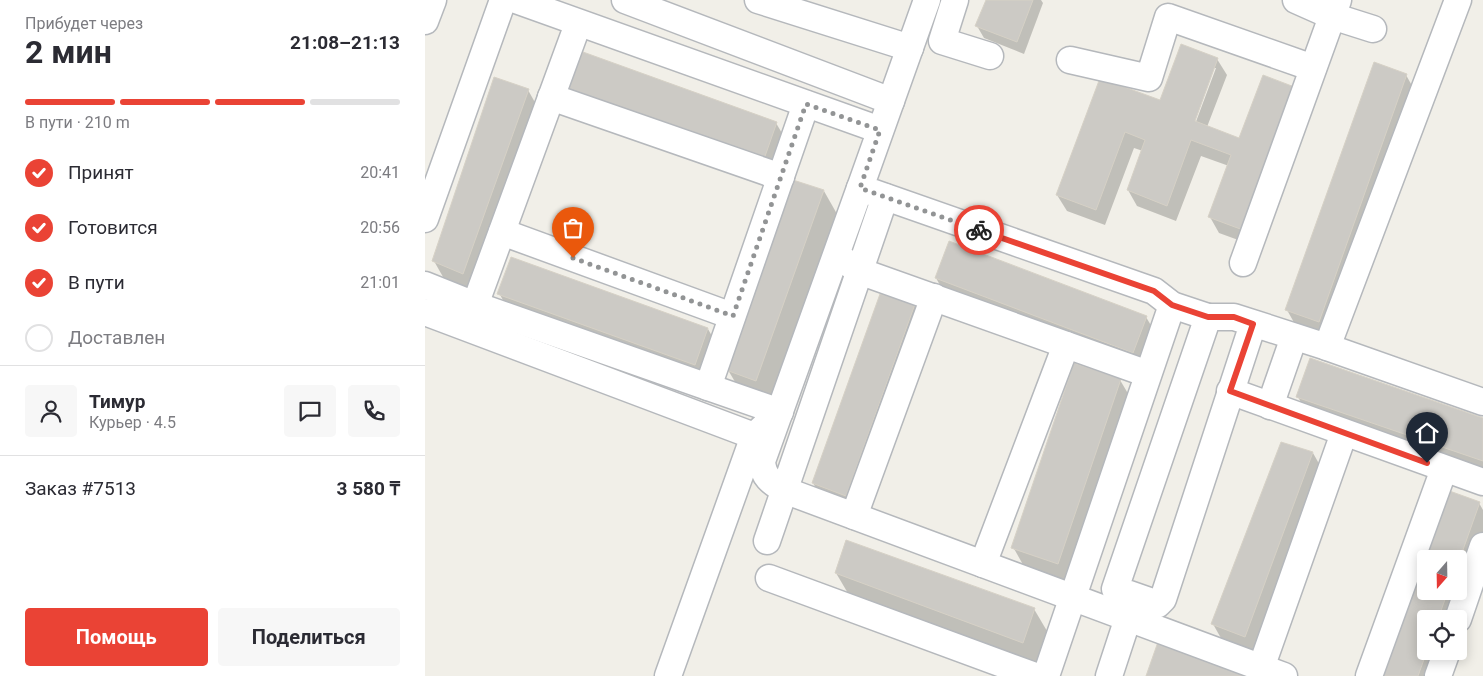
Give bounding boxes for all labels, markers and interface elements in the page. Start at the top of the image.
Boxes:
text: Прибудет через [25,14,143,33]
text: 21:08–21:13 [290,31,400,54]
text: 2 мин [25,33,112,71]
text: В пути · 210 m [25,113,130,132]
icon: check [25,159,53,187]
text: Принят [68,161,134,184]
text: 20:41 [360,163,400,182]
courier [954,205,1004,255]
pin [552,207,594,258]
icon: check [25,214,53,242]
icon: bag [559,214,587,242]
text: Готовится [68,216,158,239]
icon: bike [965,216,993,244]
text: 20:56 [360,218,400,237]
icon: check [25,269,53,297]
text: В пути [68,271,125,294]
text: 21:01 [360,273,400,292]
text: Доставлен [68,326,165,349]
button: person [25,385,77,437]
button: chat [284,385,336,437]
button: phone [348,385,400,437]
text: Тимур [89,390,145,413]
pin [1406,412,1448,463]
text: Курьер · 4.5 [89,413,176,432]
icon: home [1413,419,1441,447]
text: Заказ #7513 [25,477,136,500]
text: 3 580 ₸ [337,477,400,500]
north arrow [1417,550,1467,600]
map controls [1417,550,1467,660]
button: Помощь [25,608,208,666]
button: Поделиться [218,608,400,666]
button: locate [1417,610,1467,660]

